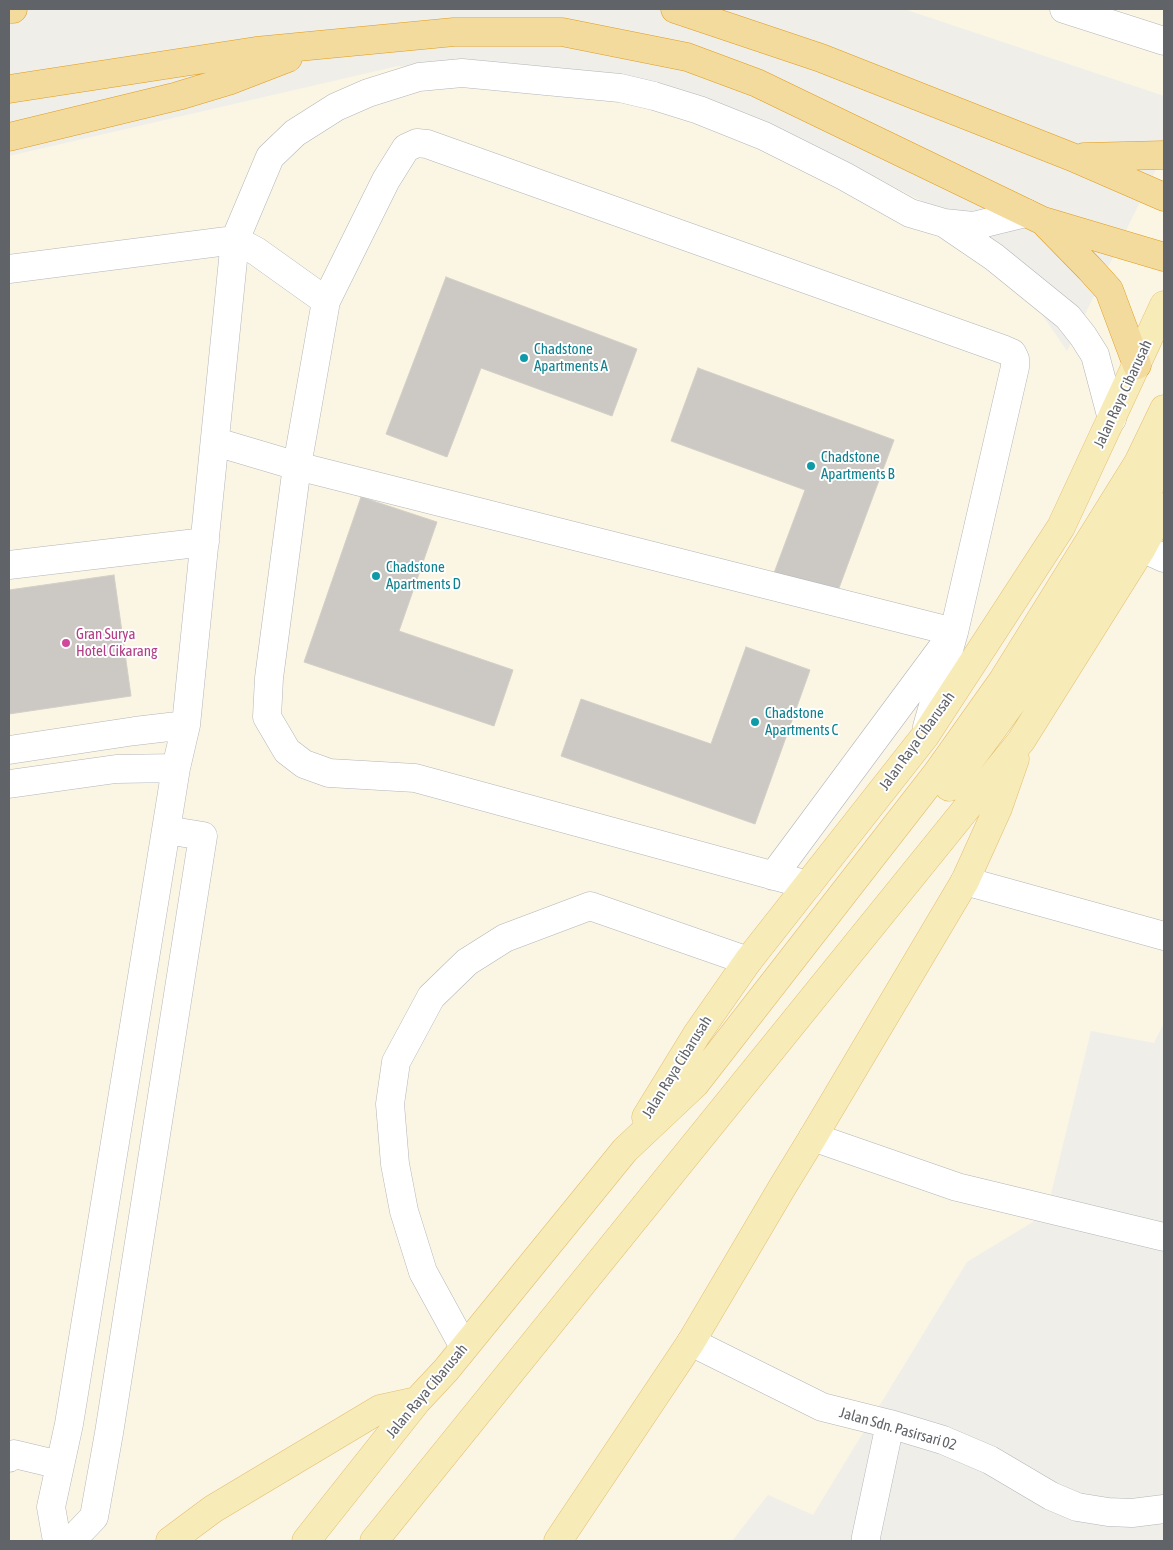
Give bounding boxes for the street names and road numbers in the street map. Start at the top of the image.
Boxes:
street label: Jalan Raya Cibarusah [1090,337,1156,451]
street label: Jalan Raya Cibarusah [875,688,959,794]
street label: Jalan Raya Cibarusah [638,1013,716,1121]
street label: Jalan Raya Cibarusah [382,1340,472,1442]
street label: Jalan Sdn. Pasirsari 02 [837,1404,959,1454]

